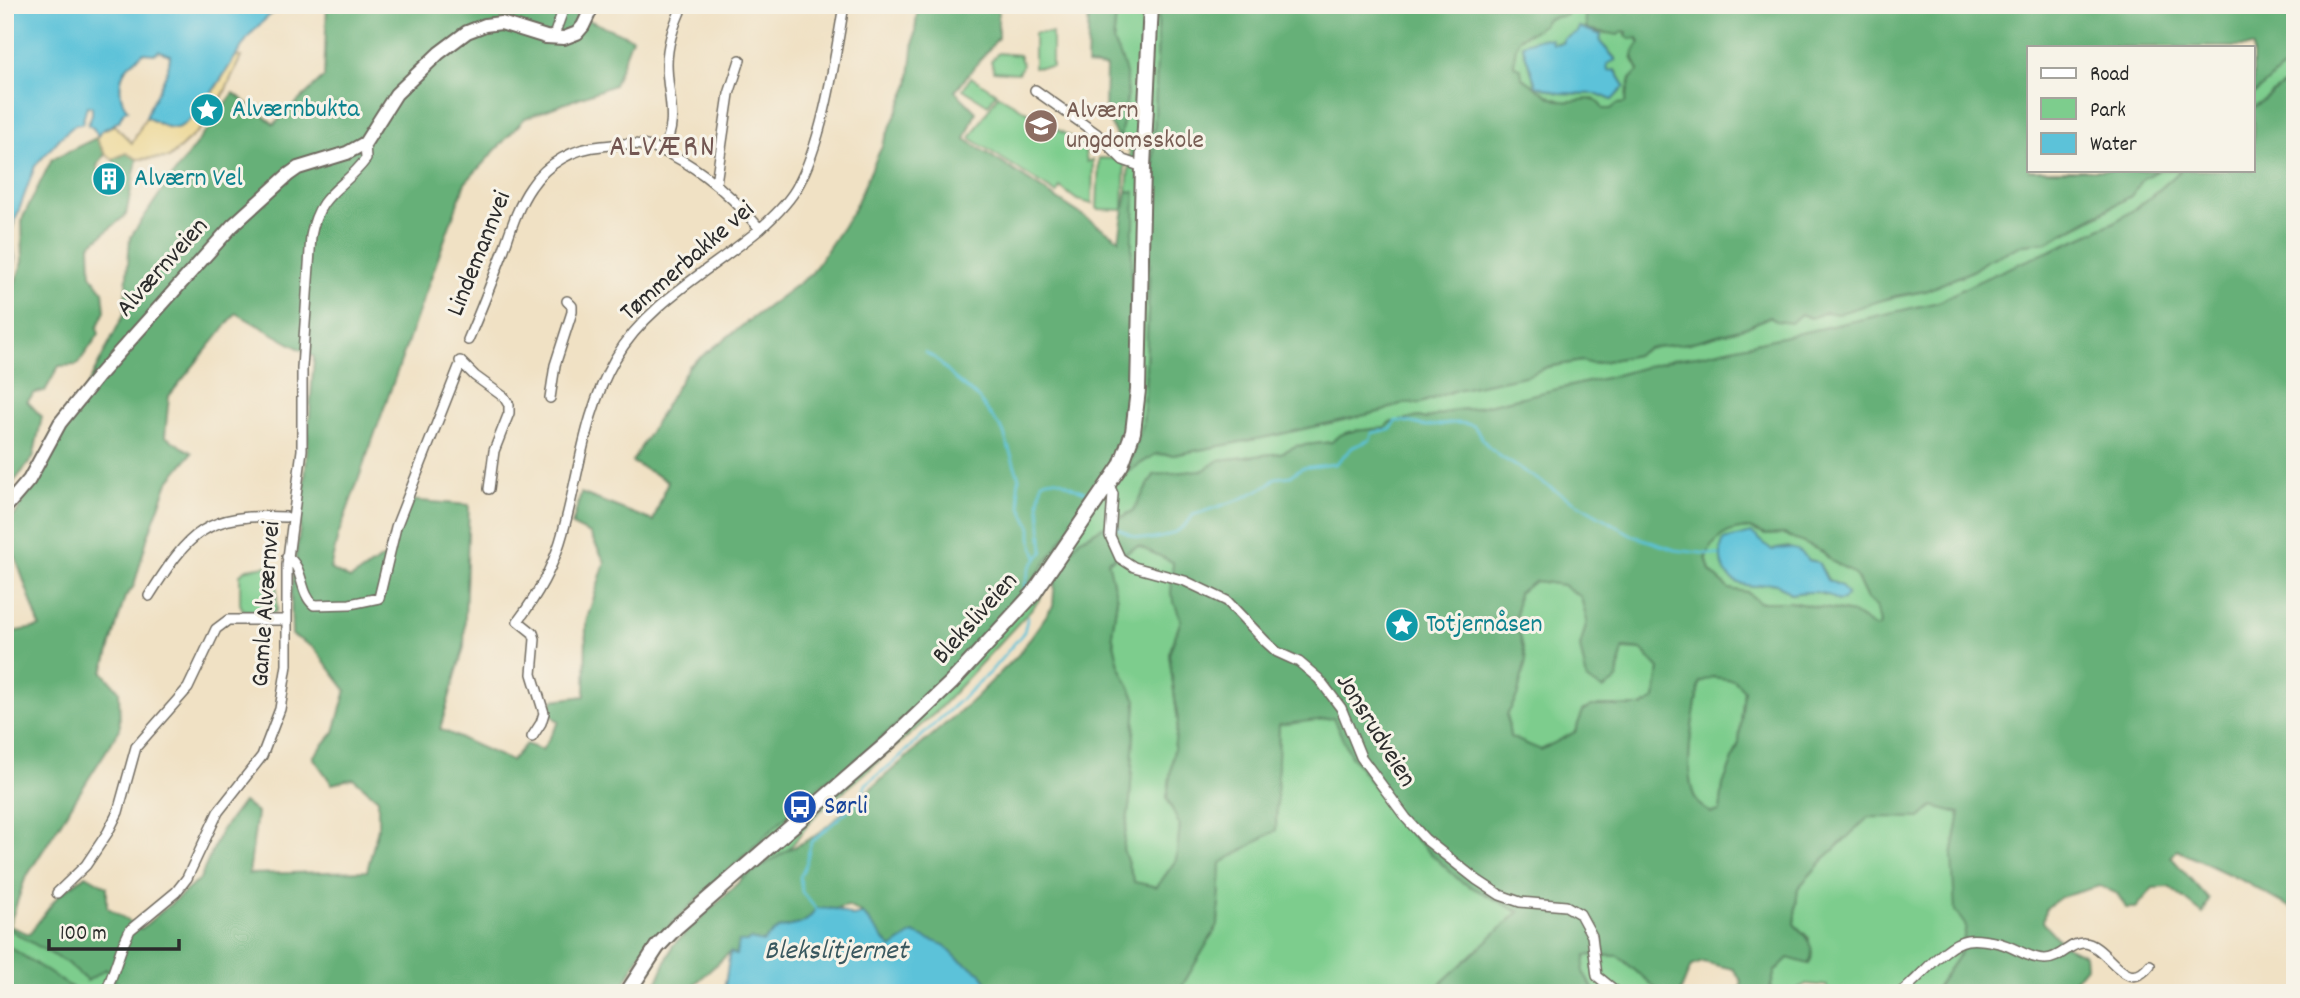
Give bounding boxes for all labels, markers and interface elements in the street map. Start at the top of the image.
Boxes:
legend [2027,46,2254,172]
text: Road [2090,61,2129,91]
place icon: Alværnbukta [188,91,226,129]
place label: Alværnbukta [232,92,360,129]
place label: Alværn ungdomsskole [1066,93,1204,160]
text: Park [2090,97,2126,127]
school or university icon: Alværn ungdomsskole [1022,107,1060,145]
district label: ALVÆRN [609,128,717,171]
text: Water [2090,131,2137,161]
building icon: Alværn Vel [90,160,128,198]
place label: Alværn Vel [134,161,243,198]
street label: Lindemannvei [438,186,522,322]
street label: Tømmerbakke vei [612,193,764,331]
street label: Alværnveien [108,210,218,326]
street label: Gamle Alværnvei [243,520,291,688]
street label: Bleksliveien [924,565,1028,673]
place icon: Totjernåsen [1383,606,1421,644]
place label: Totjernåsen [1426,607,1543,644]
street label: Jonsrudveien [1326,667,1424,795]
bus stop icon: Sørli [781,788,819,826]
place label: Sørli [824,789,868,826]
scale bar [49,907,178,951]
text: 100 m [60,920,107,950]
water label: Blekslitjernet [764,933,910,973]

